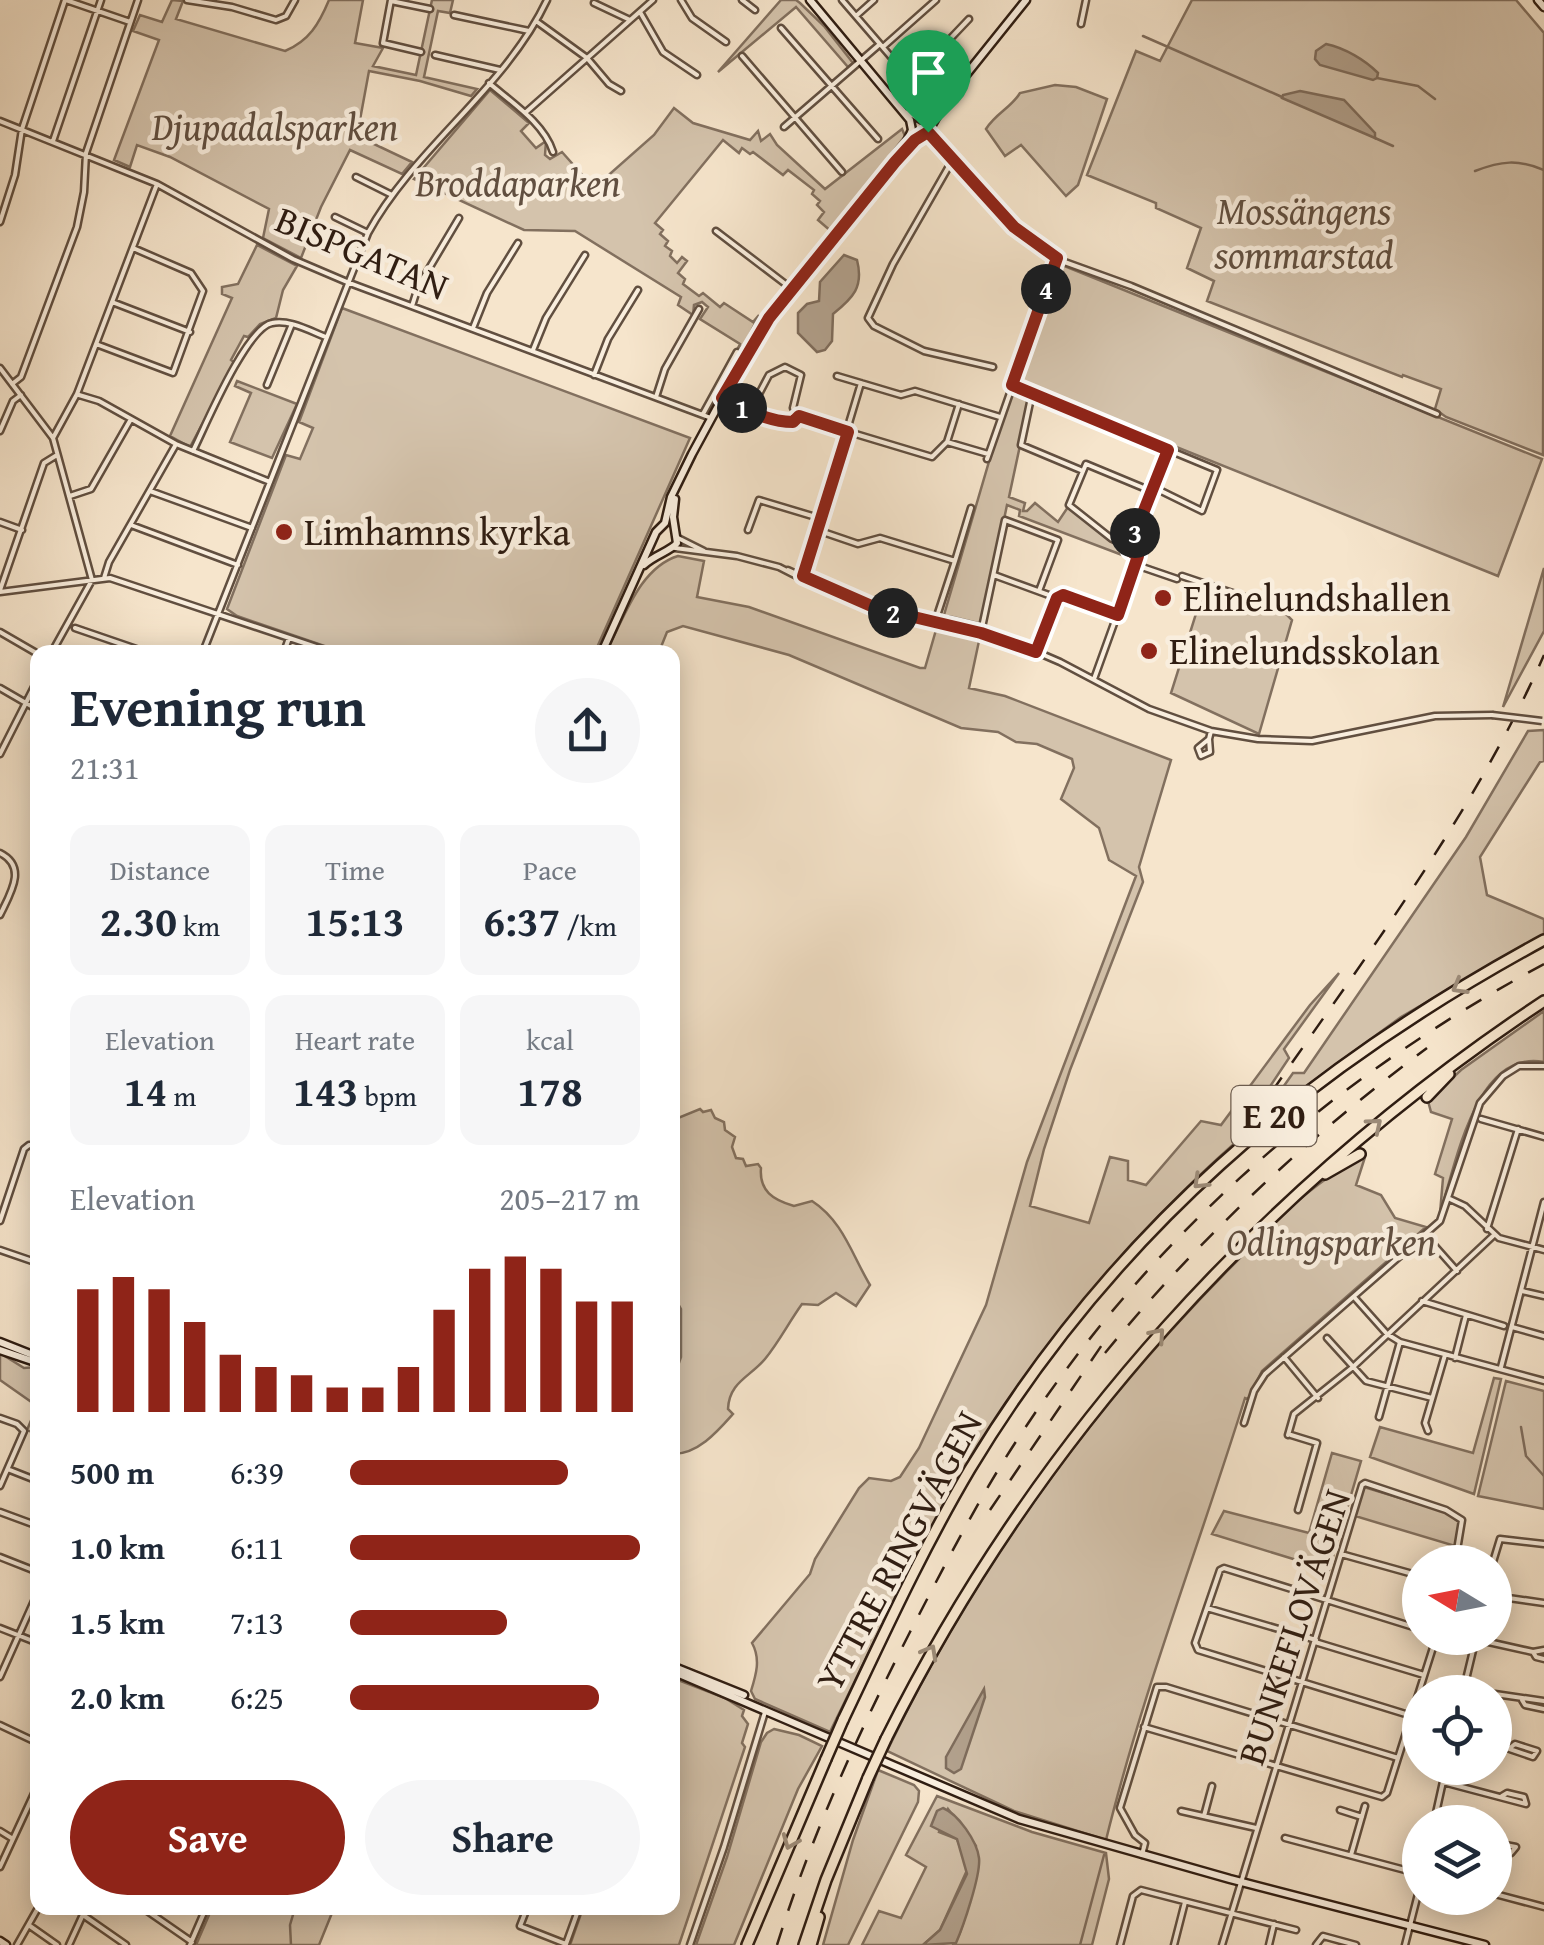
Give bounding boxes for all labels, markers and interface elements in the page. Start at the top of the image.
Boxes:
pin [886,30,971,133]
icon: arrive [901,45,956,100]
park label: Djupadalsparken [151,98,398,154]
park label: Broddaparken [415,154,620,210]
park label: Mossängens sommarstad [1214,182,1394,282]
street label: BISPGATAN [267,191,457,314]
pin: 4 [1021,264,1071,314]
text: 4 [1039,268,1053,309]
pin: 1 [717,383,767,433]
text: 1 [735,387,749,428]
place label: Limhamns kyrka [304,503,571,559]
pin: 3 [1110,508,1160,558]
text: 3 [1128,512,1142,553]
marker: Limhamns kyrka [273,521,295,543]
place label: Elinelundshallen [1183,569,1450,625]
marker: Elinelundshallen [1152,587,1174,609]
pin: 2 [868,588,918,638]
text: 2 [886,592,900,633]
place label: Elinelundsskolan [1169,622,1440,678]
marker: Elinelundsskolan [1138,640,1160,662]
text: Evening run [70,666,366,746]
button: share [535,678,640,783]
text: 21:31 [70,744,139,791]
text: Distance [110,849,210,890]
text: Time [325,849,385,890]
text: Pace [523,849,577,890]
text: 2.30 [100,890,177,951]
text: 15:13 [306,890,404,951]
text: 6:37 [483,890,560,951]
text: km [177,905,220,946]
text: /km [560,905,617,946]
one-way arrow [1452,975,1470,995]
text: Elevation [105,1019,215,1060]
text: Heart rate [295,1019,415,1060]
text: kcal [526,1019,574,1060]
text: 14 [124,1060,167,1121]
text: 143 [293,1060,358,1121]
text: 178 [517,1060,583,1121]
text: m [167,1075,196,1116]
text: bpm [358,1075,417,1116]
road number: E 20 [1232,1086,1316,1146]
one-way arrow [1364,1119,1382,1137]
one-way arrow [1193,1171,1211,1189]
text: Elevation [70,1175,195,1222]
text: 205–217 m [499,1175,640,1222]
park label: Odlingsparken [1226,1213,1436,1269]
one-way arrow [1146,1328,1164,1346]
street label: YTTRE RINGVÄGEN [801,1400,996,1701]
text: 500 m [70,1449,154,1496]
text: 6:39 [230,1449,284,1496]
street label: BUNKEFLOVÄGEN [1222,1482,1364,1772]
text: 1.0 km [70,1524,165,1571]
text: 6:11 [230,1524,284,1571]
north arrow [1402,1545,1512,1655]
map controls [1402,1545,1512,1915]
text: 1.5 km [70,1599,165,1646]
text: 7:13 [230,1599,284,1646]
one-way arrow [918,1645,938,1663]
text: 2.0 km [70,1674,165,1721]
text: 6:25 [230,1674,284,1721]
button: locate [1402,1675,1512,1785]
button: Save [70,1780,345,1895]
button: Share [365,1780,640,1895]
button: layers [1402,1805,1512,1915]
one-way arrow [781,1832,801,1850]

